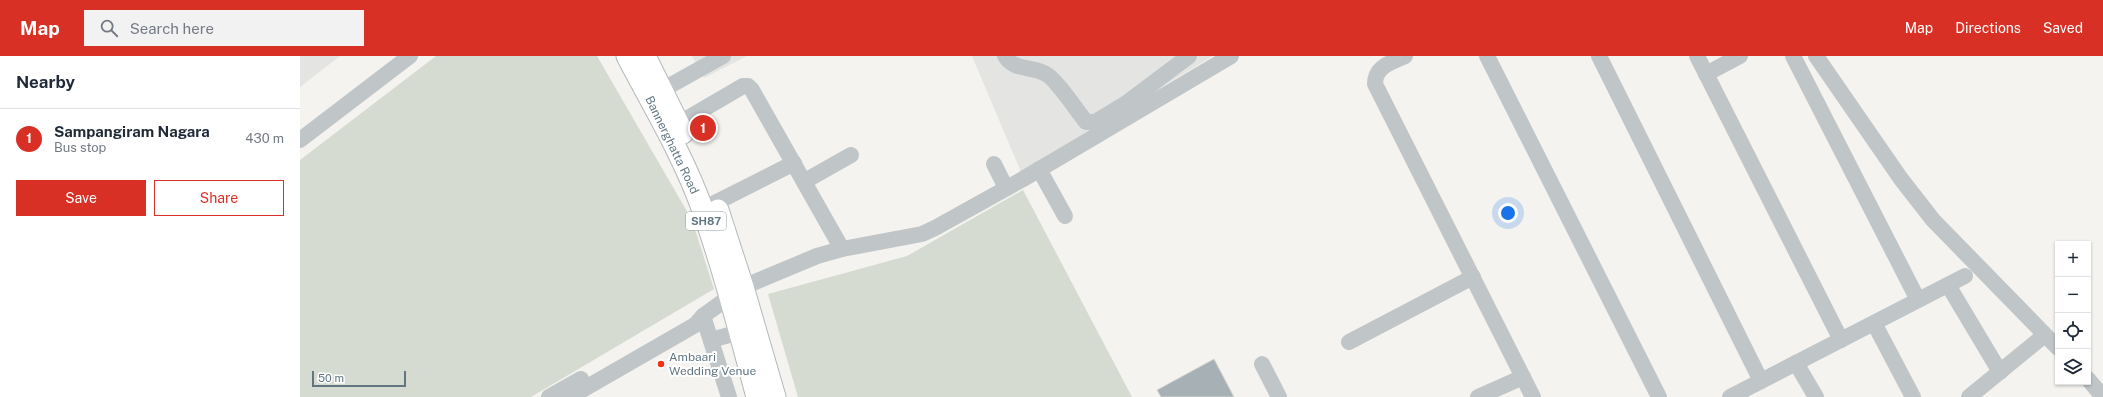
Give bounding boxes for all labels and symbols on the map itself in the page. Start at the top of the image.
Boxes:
street label: Bannerghatta Road [642,94,702,196]
pin: 1 [690,113,716,143]
your location [1498,203,1518,223]
road number: SH87 [686,212,726,230]
place label: Ambaari Wedding Venue [669,350,756,378]
marker: Ambaari Wedding Venue [656,359,666,369]
scale bar [312,369,406,388]

